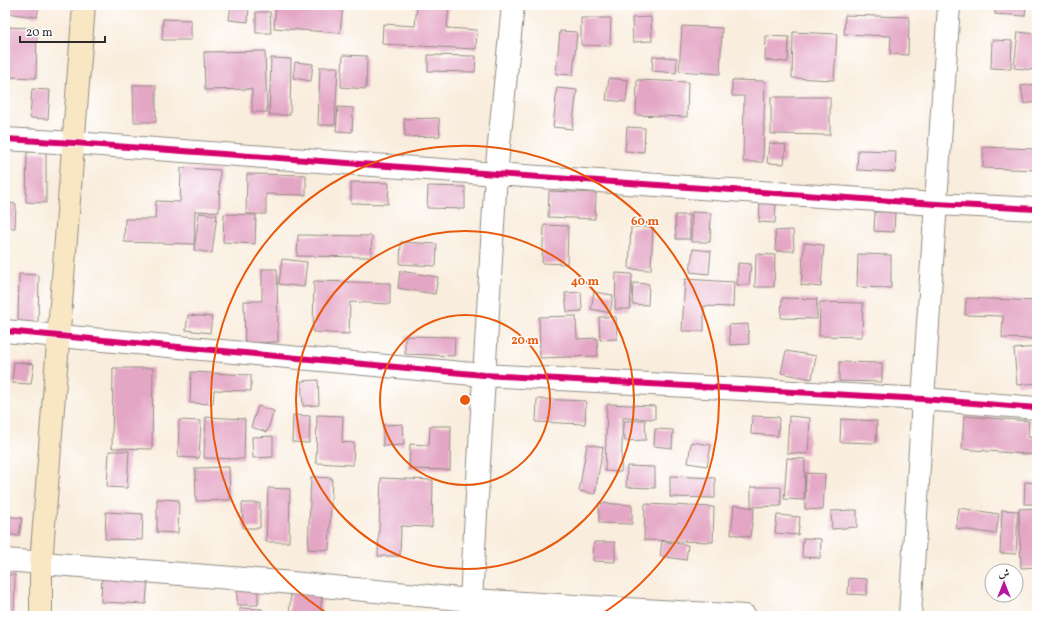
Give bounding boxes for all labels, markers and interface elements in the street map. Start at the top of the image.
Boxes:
scale bar [20,18,105,44]
text: 20 m [26,25,53,41]
text: 60 m [631,214,659,230]
text: 40 m [571,274,600,290]
text: 20 m [511,333,539,349]
centre of rings [458,393,472,407]
north arrow [984,563,1024,603]
text: ش [999,567,1010,582]

